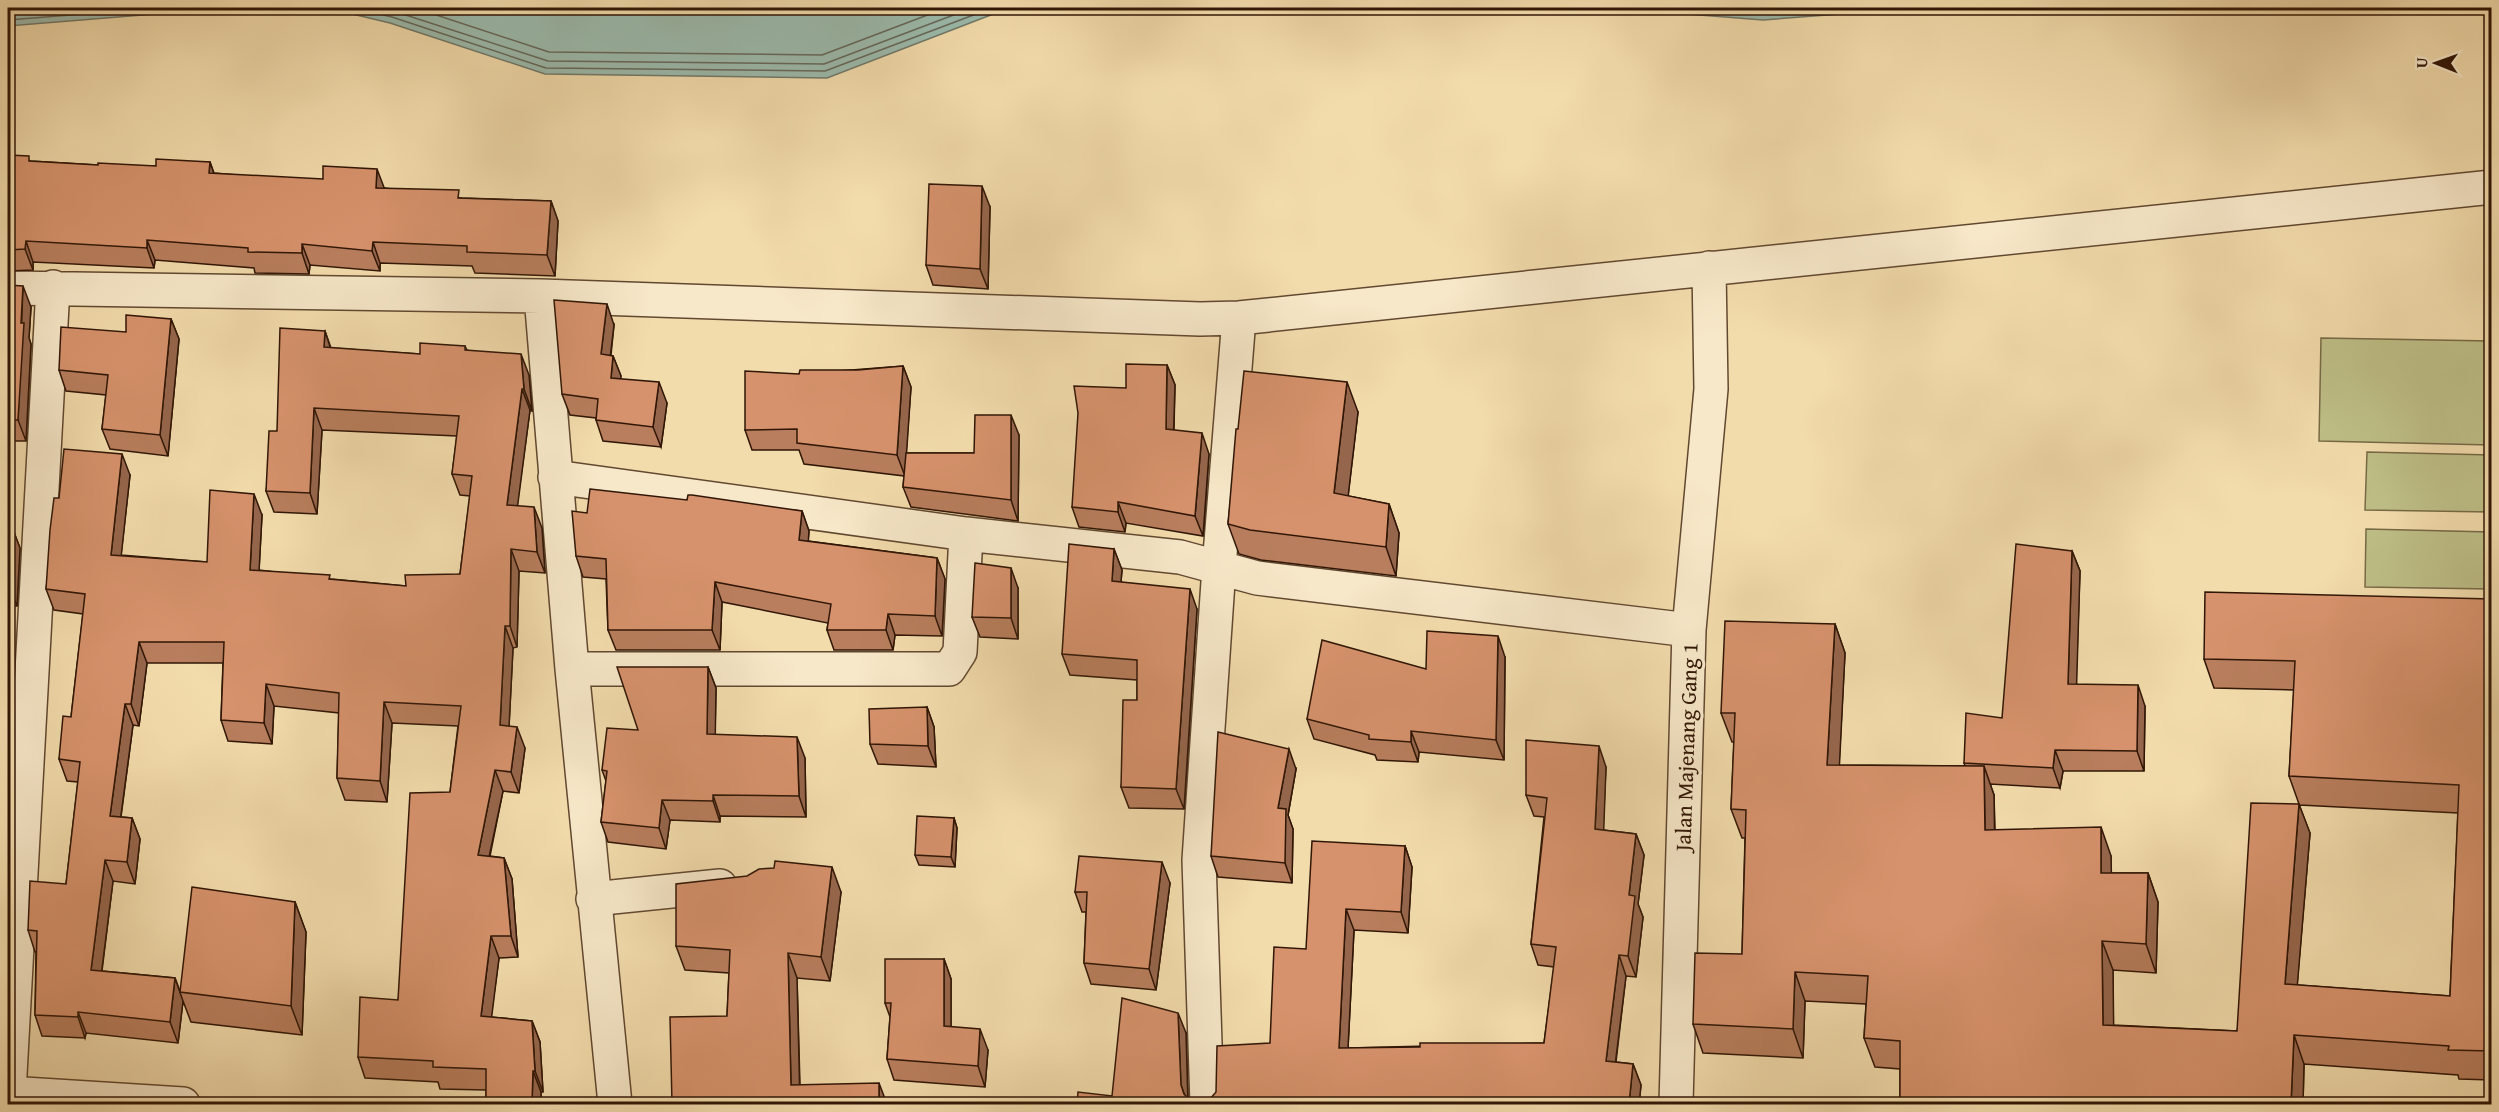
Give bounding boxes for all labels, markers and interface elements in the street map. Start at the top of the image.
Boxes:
north arrow [2406,33,2466,93]
text: U [2409,57,2433,68]
street label: Jalan Majenang Gang 1 [1666,642,1706,855]

